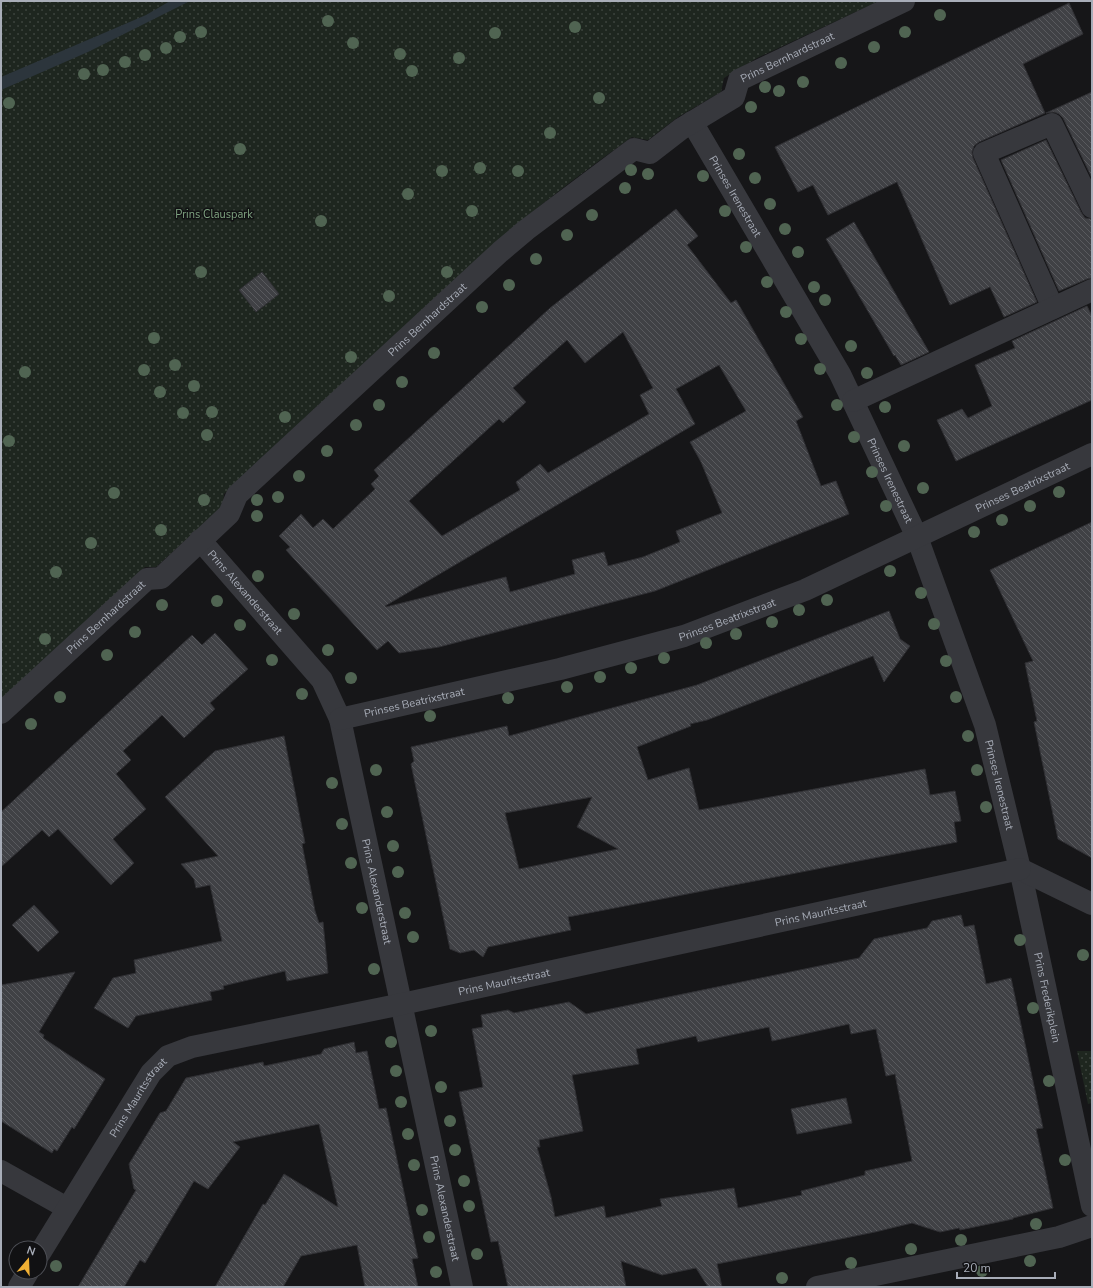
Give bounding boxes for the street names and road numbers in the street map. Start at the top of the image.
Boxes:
street label: Prins Bernhardstraat [738,28,837,86]
street label: Prinses Irenestraat [706,153,765,240]
street label: Prins Bernhardstraat [384,279,470,360]
street label: Prinses Irenestraat [864,436,917,525]
street label: Prinses Beatrixstraat [973,458,1072,516]
street label: Prins Alexanderstraat [204,547,286,638]
street label: Prins Bernhardstraat [63,577,148,657]
street label: Prinses Beatrixstraat [677,594,778,645]
street label: Prinses Beatrixstraat [362,683,466,721]
street label: Prinses Irenestraat [981,738,1018,831]
street label: Prins Alexanderstraat [358,837,396,946]
street label: Prins Mauritsstraat [773,895,868,930]
street label: Prins Frederikplein [1031,951,1064,1044]
street label: Prins Mauritsstraat [457,964,551,999]
street label: Prins Mauritsstraat [106,1054,170,1140]
street label: Prins Alexanderstraat [426,1154,464,1262]

